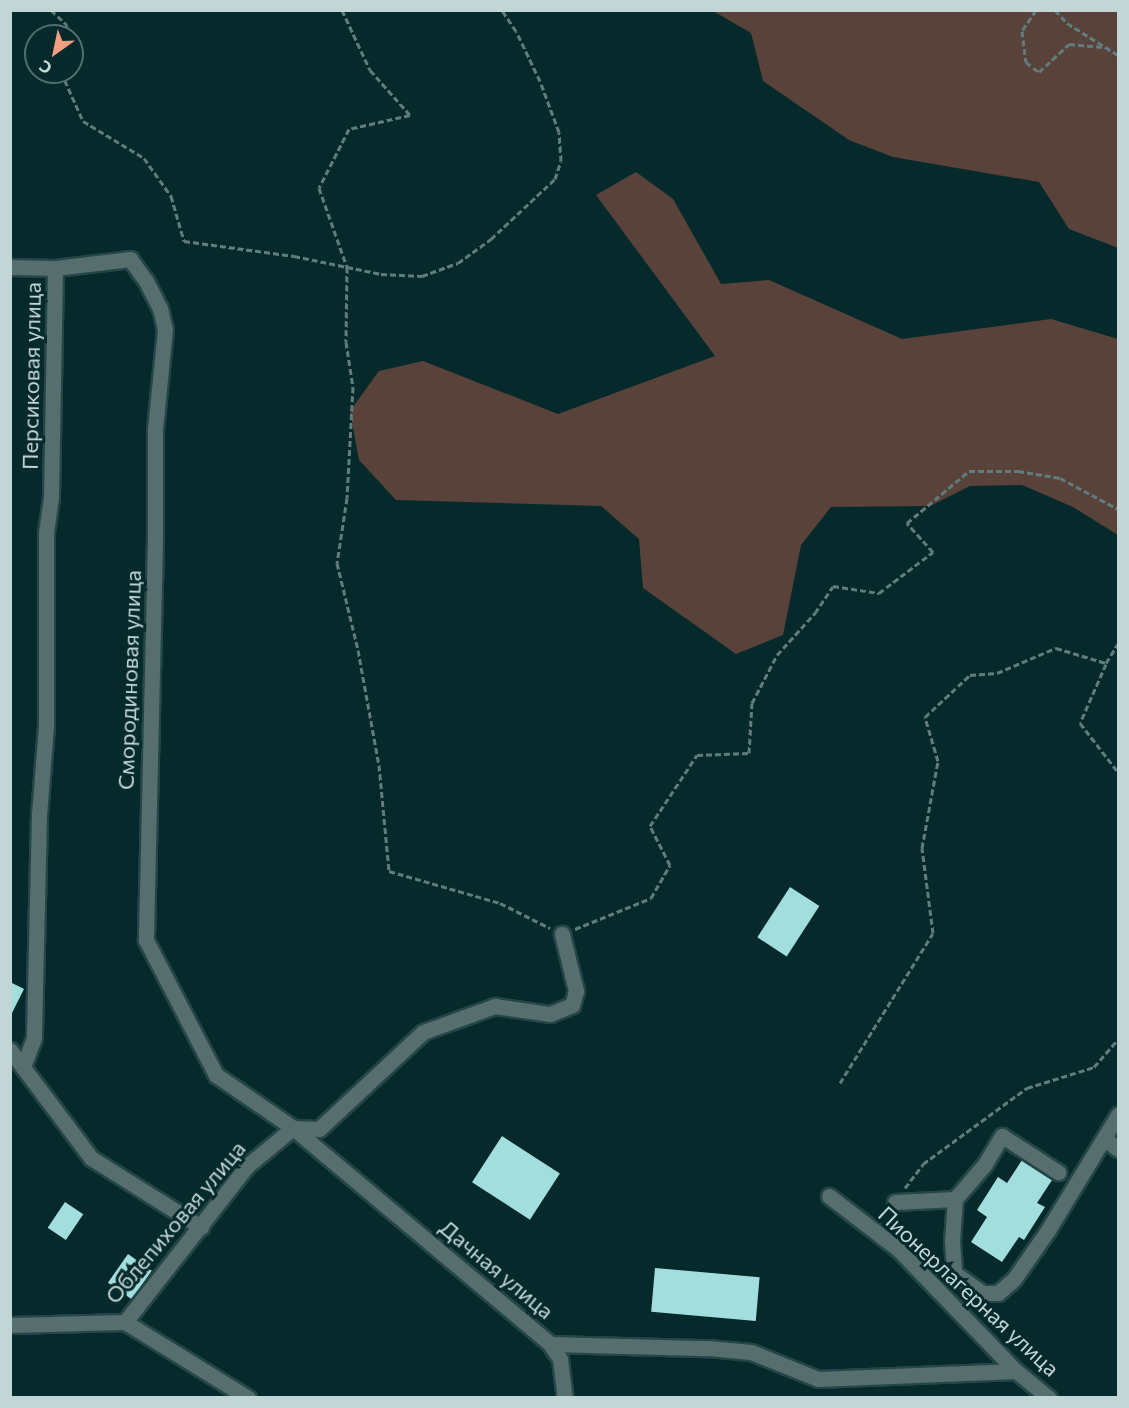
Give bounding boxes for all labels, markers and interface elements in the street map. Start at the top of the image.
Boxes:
north arrow [24,24,84,84]
text: С [35,57,55,79]
street label: Персиковая улица [16,282,46,470]
street label: Смородиновая улица [112,570,146,790]
street label: Облепиховая улица [99,1135,251,1309]
street label: Пионерлагерная улица [873,1200,1065,1382]
street label: Дачная улица [435,1214,559,1324]

